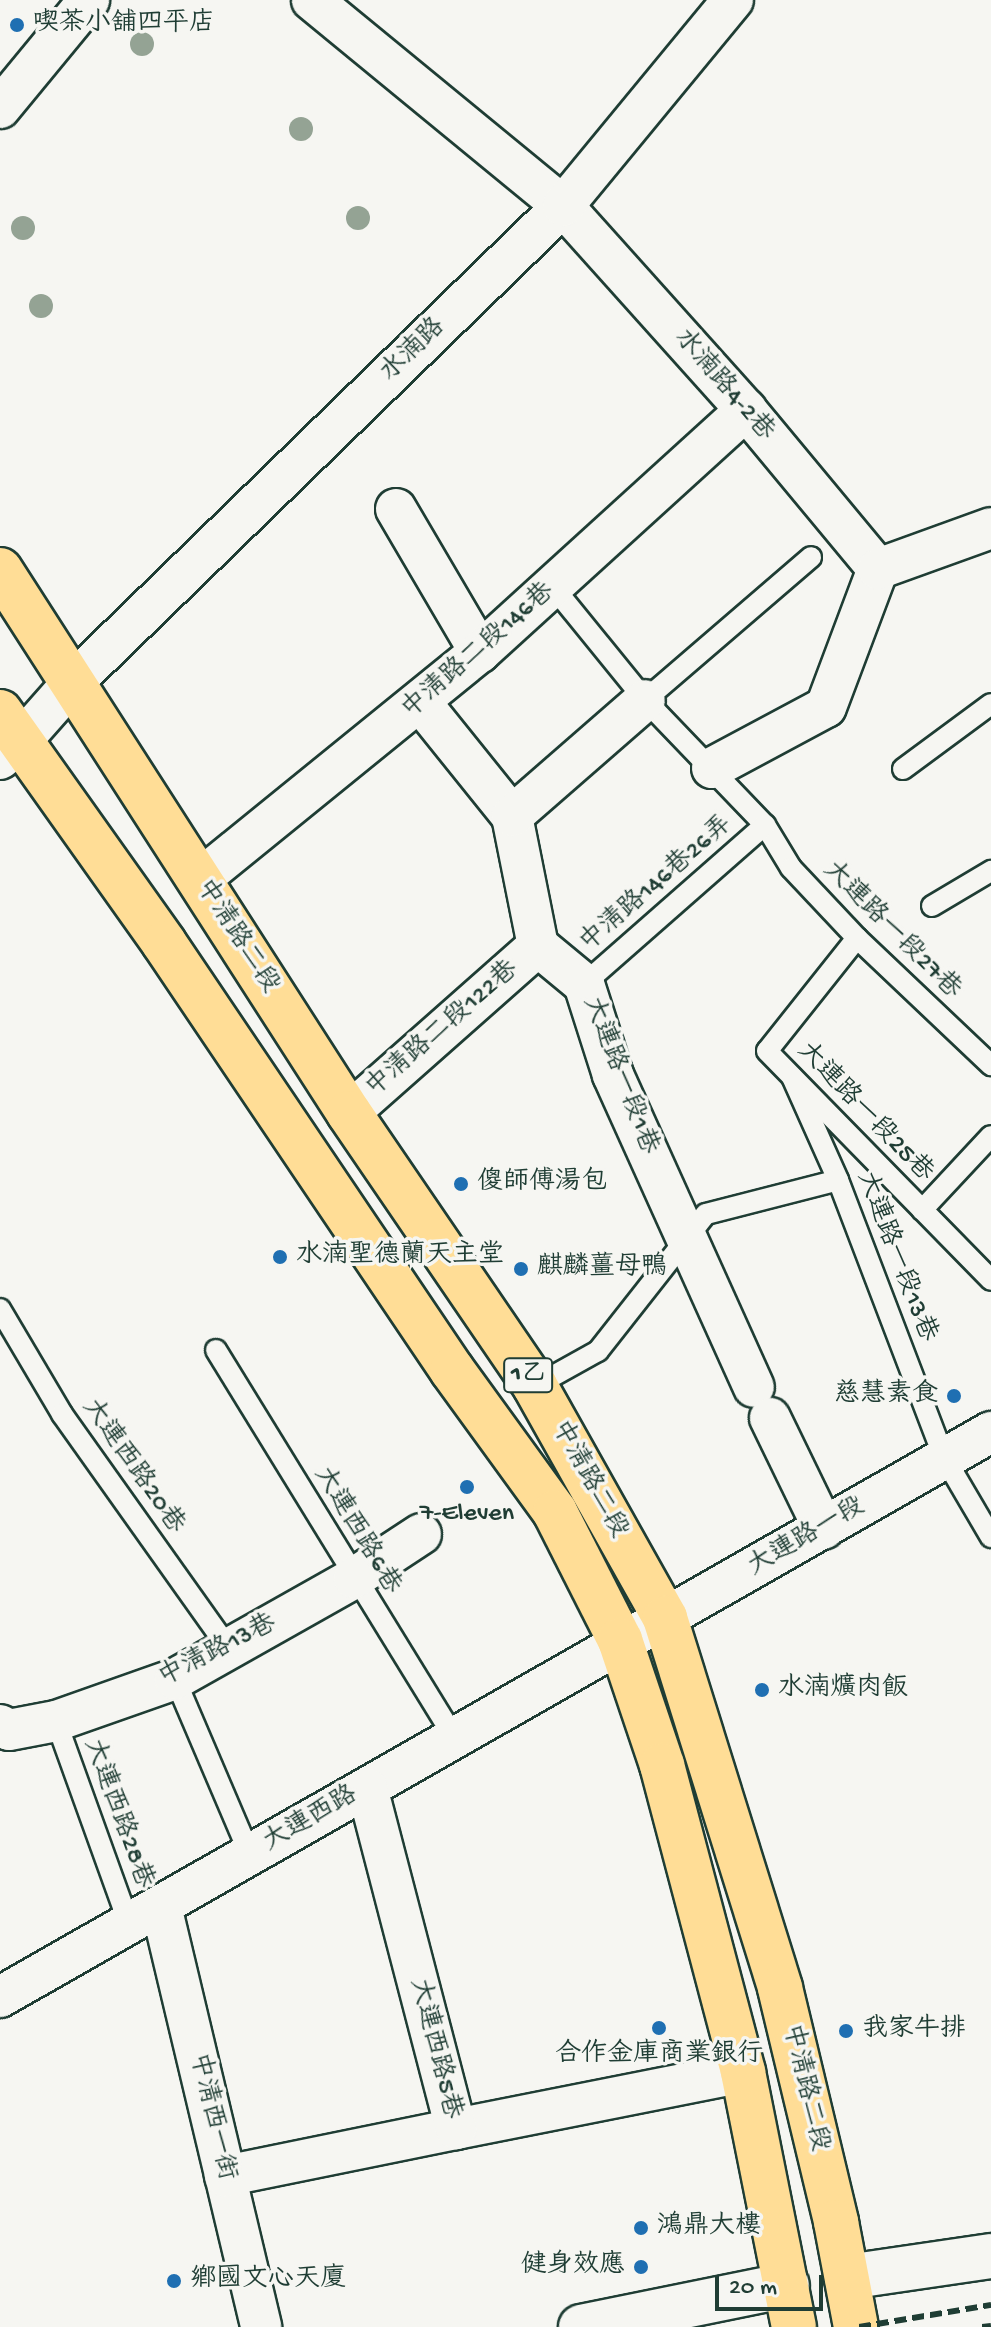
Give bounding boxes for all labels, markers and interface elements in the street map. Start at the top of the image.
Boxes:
place label: 喫茶小舖四平店 [33,9,215,41]
marker: 喫茶小舖四平店 [8,16,26,34]
street label: 水湳路 [375,313,453,389]
street label: 水湳路4-2巷 [666,324,780,448]
street label: 中清路二段146巷 [396,577,562,727]
street label: 中清路146巷26弄 [574,810,740,960]
street label: 大連路一段27巷 [816,856,966,1006]
street label: 中清路二段 [188,874,284,1000]
street label: 中清路二段122巷 [360,955,526,1105]
street label: 大連路一段1巷 [575,993,663,1159]
street label: 大連路一段25巷 [789,1037,939,1189]
street label: 大連路一段13巷 [848,1167,942,1347]
place label: 傻師傅湯包 [477,1168,607,1200]
marker: 傻師傅湯包 [452,1175,470,1193]
place label: 水湳聖德蘭天主堂 [296,1241,504,1273]
marker: 水湳聖德蘭天主堂 [271,1248,289,1266]
place label: 麒麟薑母鴨 [537,1253,667,1285]
marker: 麒麟薑母鴨 [512,1260,530,1278]
road number: 1乙 [502,1355,554,1395]
place label: 慈慧素食 [834,1380,938,1412]
marker: 慈慧素食 [945,1387,963,1405]
street label: 大連西路20巷 [74,1394,190,1540]
street label: 中清路二段 [543,1416,633,1544]
street label: 大連西路6巷 [306,1462,406,1600]
marker: 7-Eleven [458,1478,476,1496]
street label: 大連路一段 [743,1492,871,1584]
place label: 7-Eleven [420,1499,514,1531]
street label: 中清路13巷 [154,1609,282,1695]
place label: 水湳爌肉飯 [778,1674,908,1706]
marker: 水湳爌肉飯 [753,1681,771,1699]
street label: 大連西路28巷 [75,1735,159,1893]
street label: 大連西路 [258,1780,364,1860]
street label: 大連西路5巷 [401,1976,467,2122]
place label: 我家牛排 [862,2015,966,2047]
marker: 合作金庫商業銀行 [650,2019,668,2037]
street label: 中清路二段 [774,2021,834,2155]
marker: 我家牛排 [837,2022,855,2040]
place label: 合作金庫商業銀行 [555,2040,763,2072]
street label: 中清西一街 [181,2050,241,2184]
place label: 鴻鼎大樓 [657,2212,761,2244]
marker: 鴻鼎大樓 [632,2219,650,2237]
place label: 健身效應 [521,2251,625,2283]
marker: 健身效應 [632,2258,650,2276]
scale bar [719,2259,827,2309]
place label: 鄉國文心天廈 [190,2265,346,2297]
marker: 鄉國文心天廈 [165,2272,183,2290]
text: 20 m [729,2274,777,2303]

